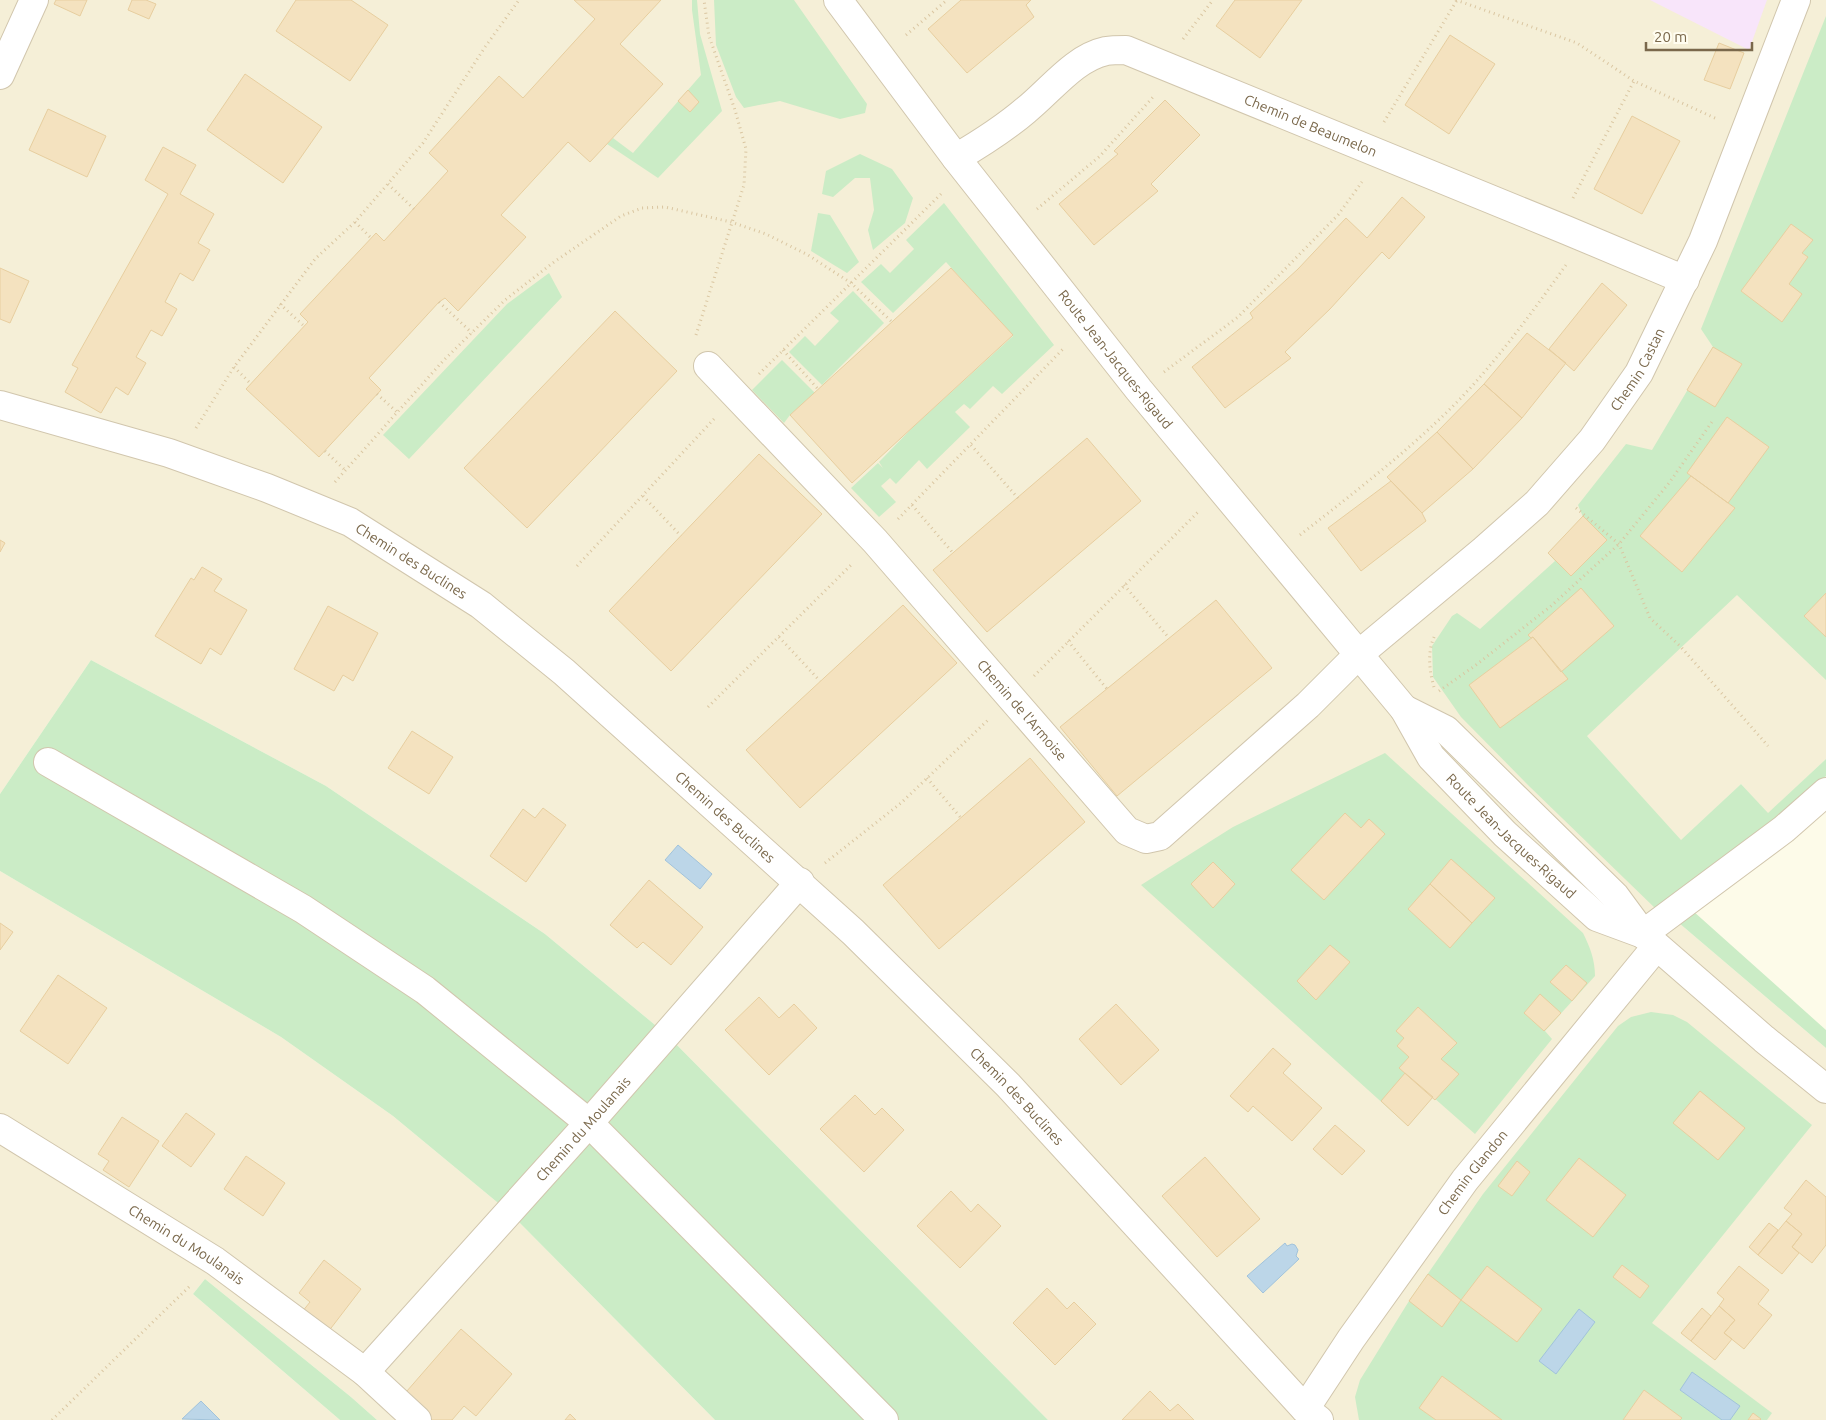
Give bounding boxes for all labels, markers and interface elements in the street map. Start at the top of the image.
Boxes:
scale bar [1646,20,1752,52]
text: 20 m [1654,28,1687,45]
street label: Chemin de Beaumelon [1242,91,1379,160]
street label: Route Jean-Jacques-Rigaud [1055,287,1176,432]
street label: Chemin Castan [1607,325,1668,414]
street label: Chemin des Buclines [353,520,470,602]
street label: Chemin de l'Armoise [974,656,1070,764]
street label: Chemin des Buclines [672,768,778,866]
street label: Route Jean-Jacques-Rigaud [1443,770,1579,902]
street label: Chemin des Buclines [967,1044,1067,1148]
street label: Chemin du Moulanais [533,1073,634,1185]
street label: Chemin Glandon [1434,1127,1511,1218]
street label: Chemin du Moulanais [126,1202,247,1288]

